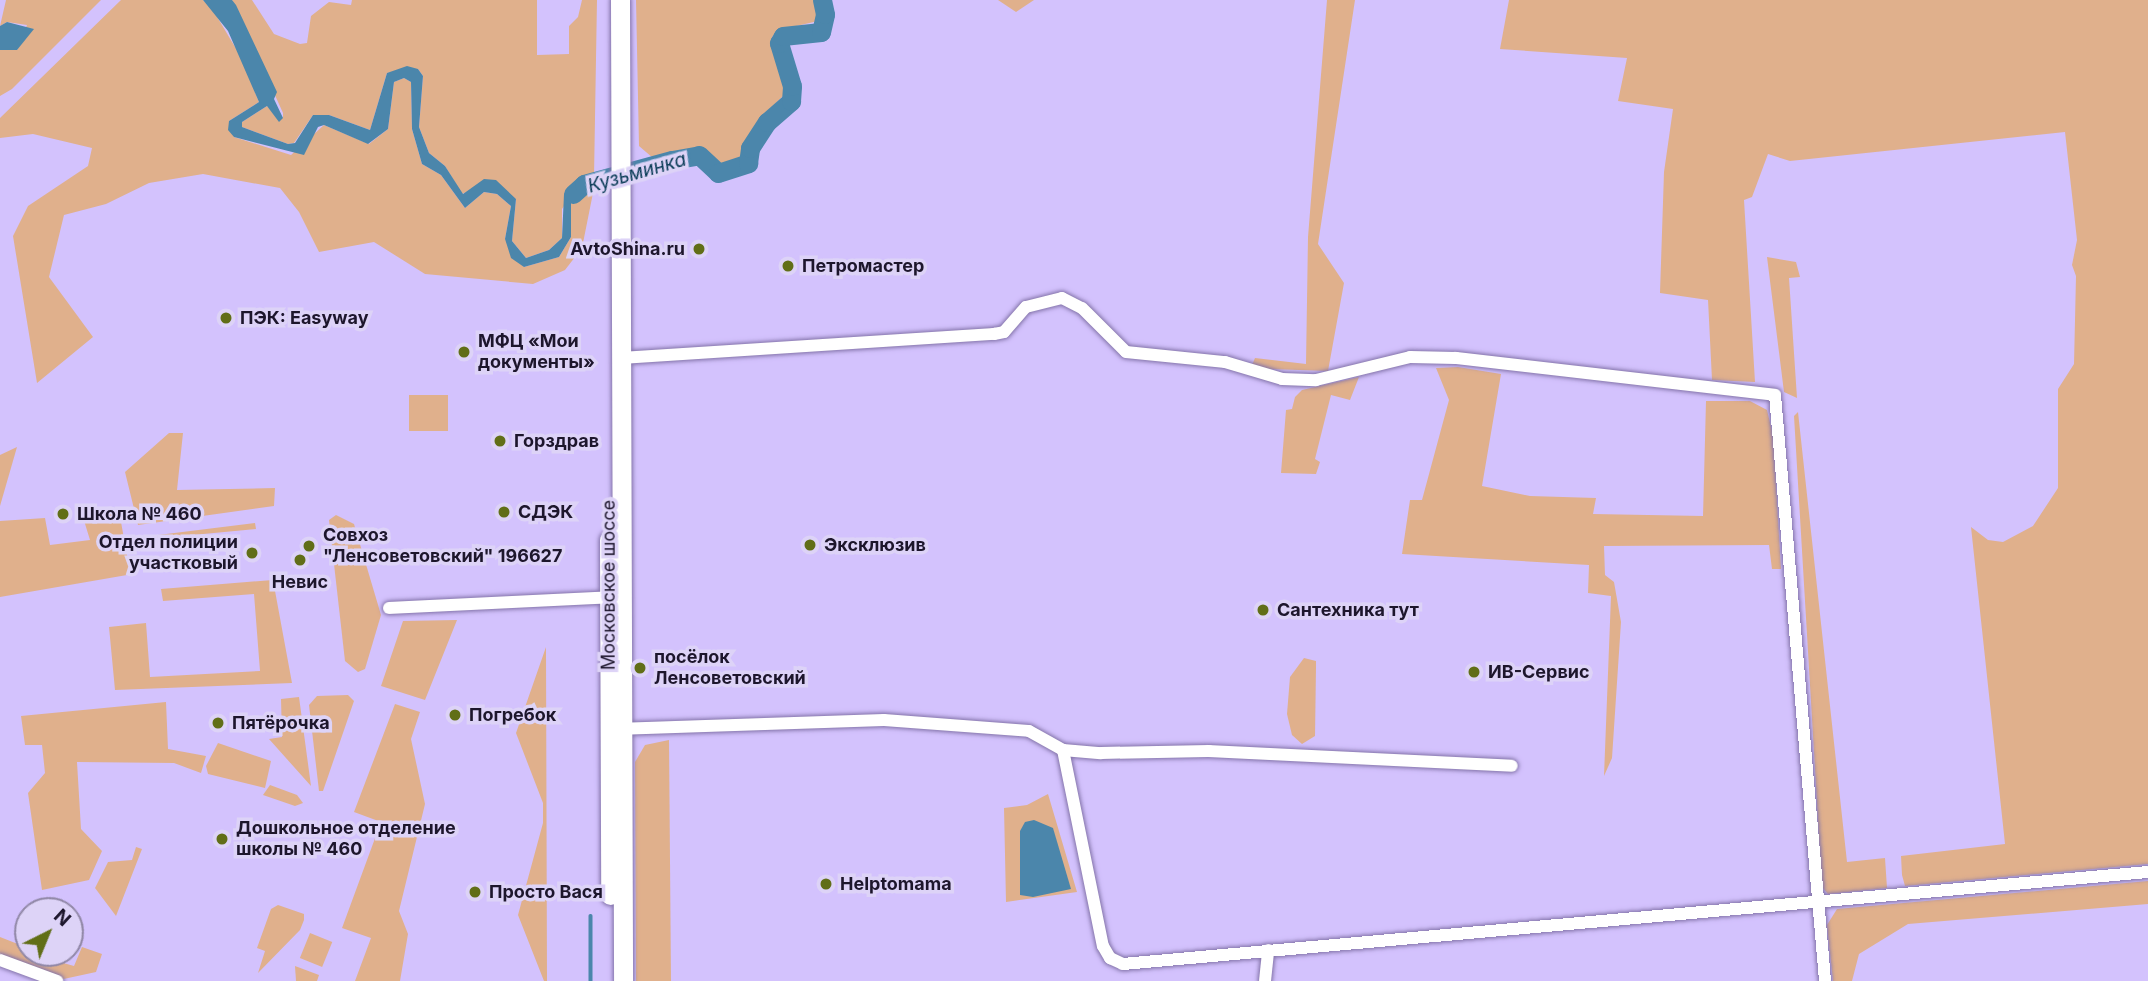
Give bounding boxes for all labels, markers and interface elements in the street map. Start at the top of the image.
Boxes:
water label: Кузьминка [585,148,689,198]
place label: AvtoShina.ru [570,238,685,260]
marker: AvtoShina.ru [691,241,707,257]
place label: Петромастер [802,255,924,277]
marker: Петромастер [780,258,796,274]
place label: ПЭК: Easyway [240,307,369,329]
marker: ПЭК: Easyway [218,310,234,326]
place label: МФЦ «Мои документы» [478,331,595,374]
marker: МФЦ «Мои документы» [456,344,472,360]
place label: Горздрав [514,430,599,452]
marker: Горздрав [492,433,508,449]
street label: Московское шоссе [598,500,620,670]
place label: СДЭК [518,501,573,523]
place label: Школа № 460 [77,503,202,525]
marker: СДЭК [496,504,512,520]
marker: Школа № 460 [55,506,71,522]
place label: Совхоз "Ленсоветовский" 196627 [323,525,562,568]
place label: Отдел полиции участковый [99,532,238,574]
place label: Эксклюзив [824,534,926,556]
marker: Эксклюзив [802,537,818,553]
marker: Совхоз "Ленсоветовский" 196627 [301,538,317,554]
marker: Отдел полиции участковый [244,545,260,561]
marker: Невис [292,552,308,568]
place label: Невис [272,571,328,593]
place label: Сантехника тут [1277,599,1419,621]
marker: Сантехника тут [1255,602,1271,618]
place label: посёлок Ленсоветовский [654,647,806,690]
marker: посёлок Ленсоветовский [632,660,648,676]
place label: ИВ-Сервис [1488,661,1590,683]
marker: ИВ-Сервис [1466,664,1482,680]
place label: Погребок [469,704,556,726]
marker: Погребок [447,707,463,723]
place label: Пятёрочка [232,712,330,734]
marker: Пятёрочка [210,715,226,731]
place label: Дошкольное отделение школы № 460 [236,818,456,860]
marker: Дошкольное отделение школы № 460 [214,831,230,847]
place label: Helptomama [840,873,952,895]
marker: Helptomama [818,876,834,892]
place label: Просто Вася [489,881,603,903]
marker: Просто Вася [467,884,483,900]
north arrow [14,897,84,967]
text: N [49,904,75,931]

